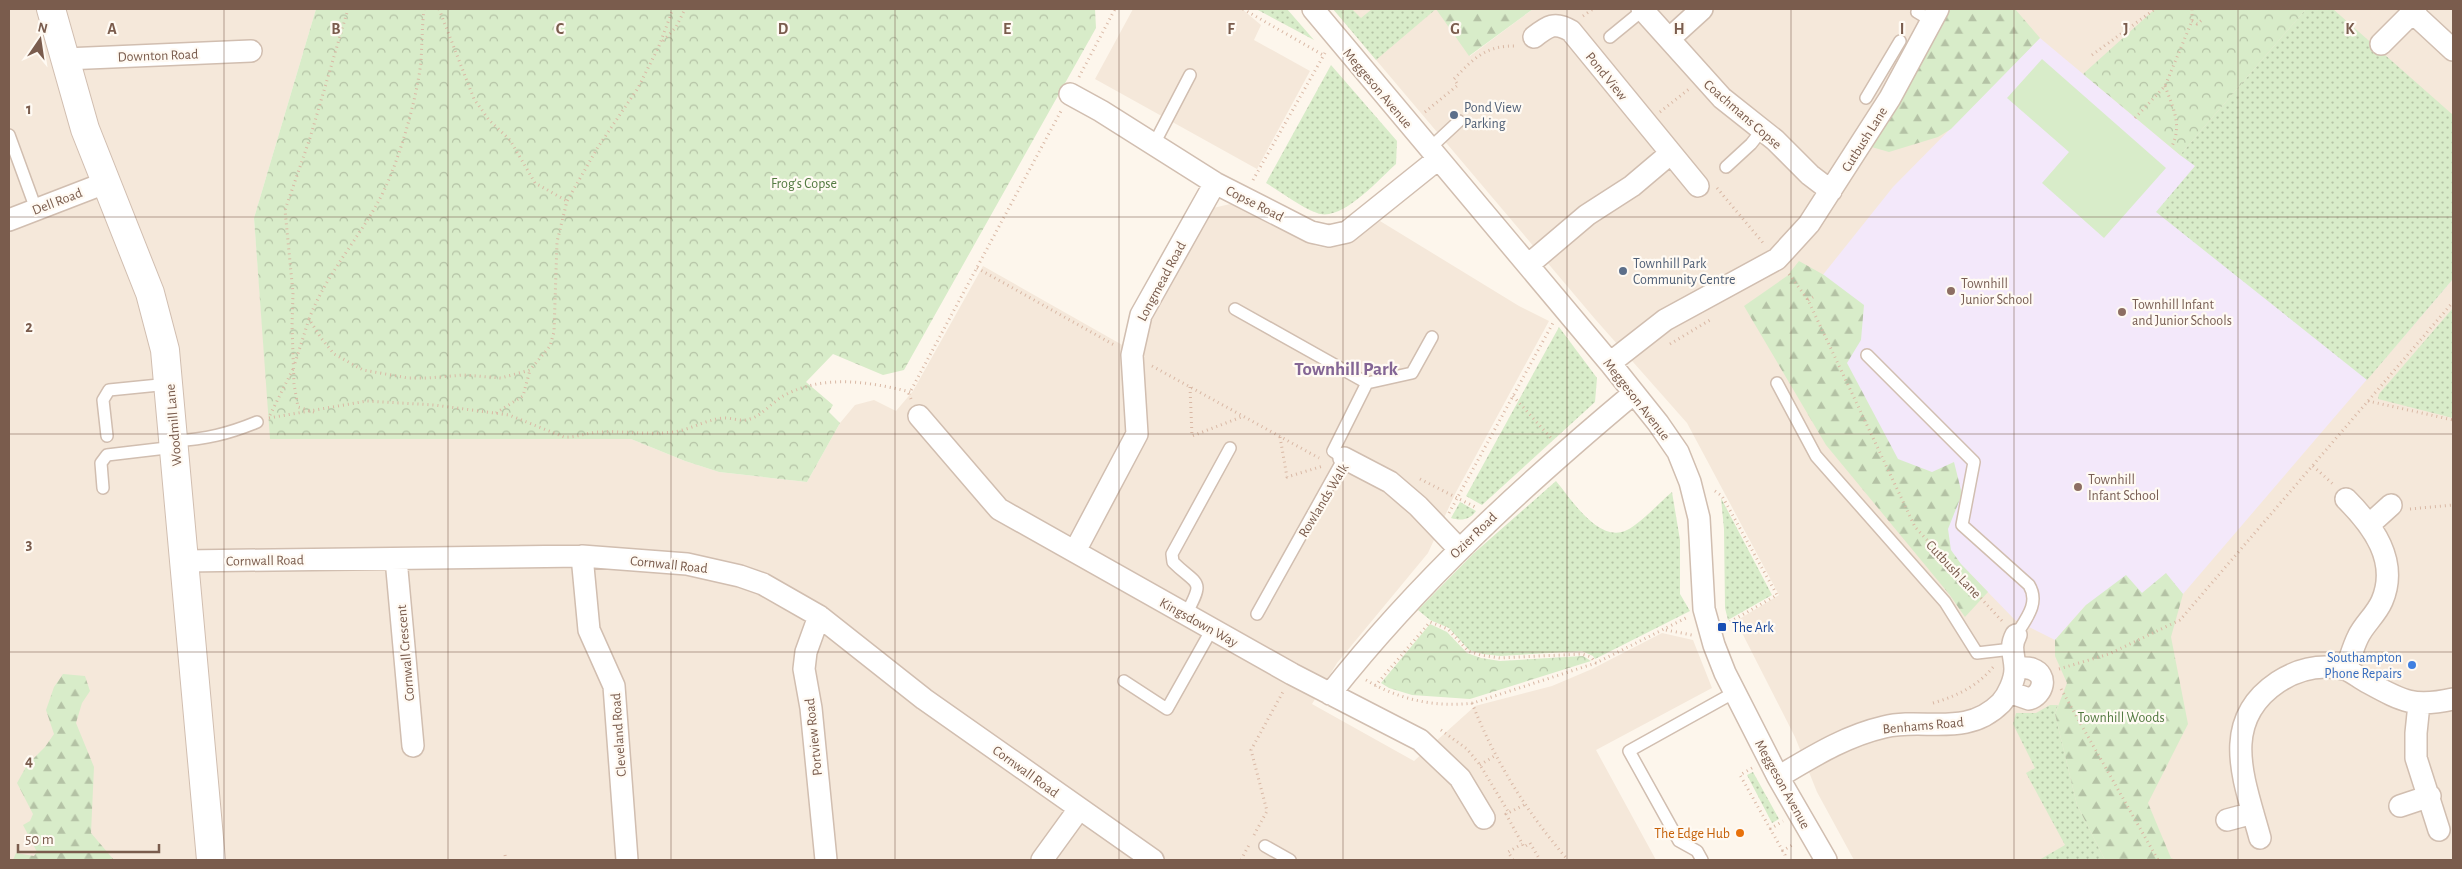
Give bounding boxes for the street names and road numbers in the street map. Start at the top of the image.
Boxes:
street label: Meggeson Avenue [1340,46,1415,131]
street label: Downton Road [117,48,199,64]
street label: Pond View [1583,50,1630,104]
street label: Coachmans Copse [1701,77,1784,152]
street label: Cutbush Lane [1839,105,1890,174]
street label: Copse Road [1223,183,1286,224]
street label: Dell Road [30,186,84,218]
street label: Longmead Road [1135,239,1189,324]
street label: Meggeson Avenue [1600,356,1672,443]
street label: Woodmill Lane [163,383,185,467]
street label: Rowlands Walk [1296,461,1352,540]
street label: Ozier Road [1448,510,1500,561]
street label: Cutbush Lane [1923,538,1983,601]
street label: Cornwall Road [226,553,304,569]
street label: Cornwall Road [629,554,708,576]
street label: Kingsdown Way [1157,596,1240,650]
street label: Cornwall Crescent [395,604,417,702]
street label: Cleveland Road [609,693,629,777]
street label: Portview Road [803,697,825,776]
street label: Benhams Road [1882,715,1964,737]
street label: Meggeson Avenue [1752,738,1812,831]
street label: Cornwall Road [990,743,1061,800]

